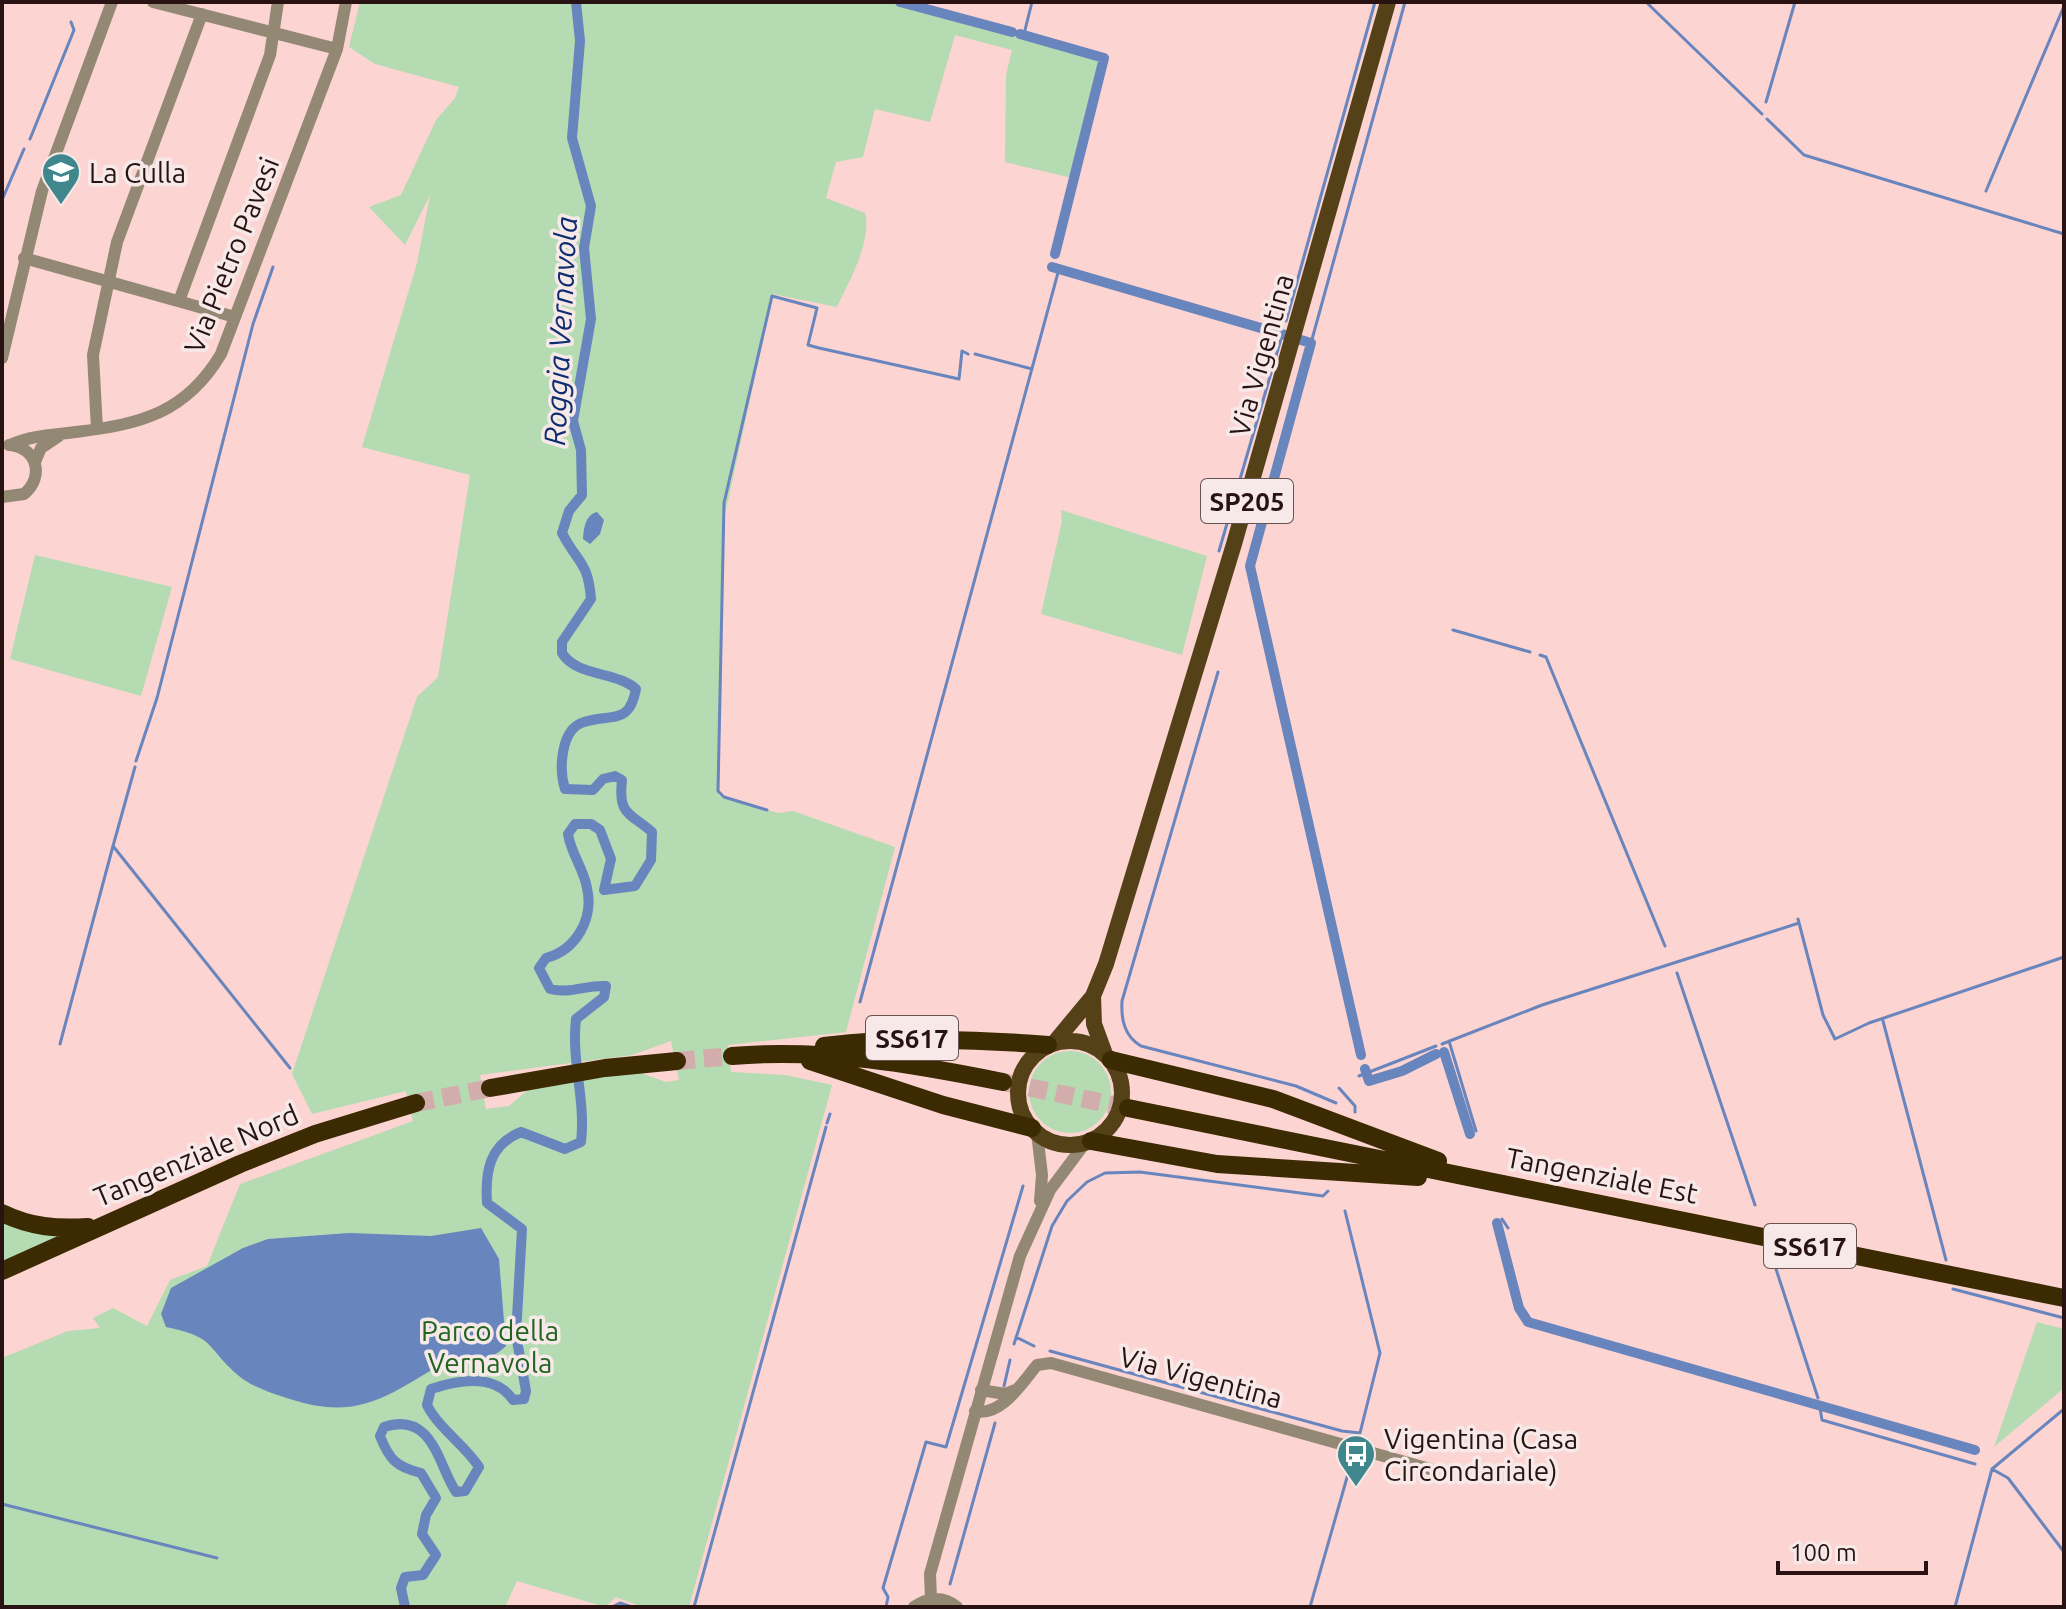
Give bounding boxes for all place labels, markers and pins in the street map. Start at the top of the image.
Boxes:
school or university icon: La Culla [40,151,82,206]
place label: La Culla [89,157,186,188]
place label: Vigentina (Casa Circondariale) [1384,1423,1578,1487]
bus stop icon: Vigentina (Casa Circondariale) [1335,1433,1377,1488]

